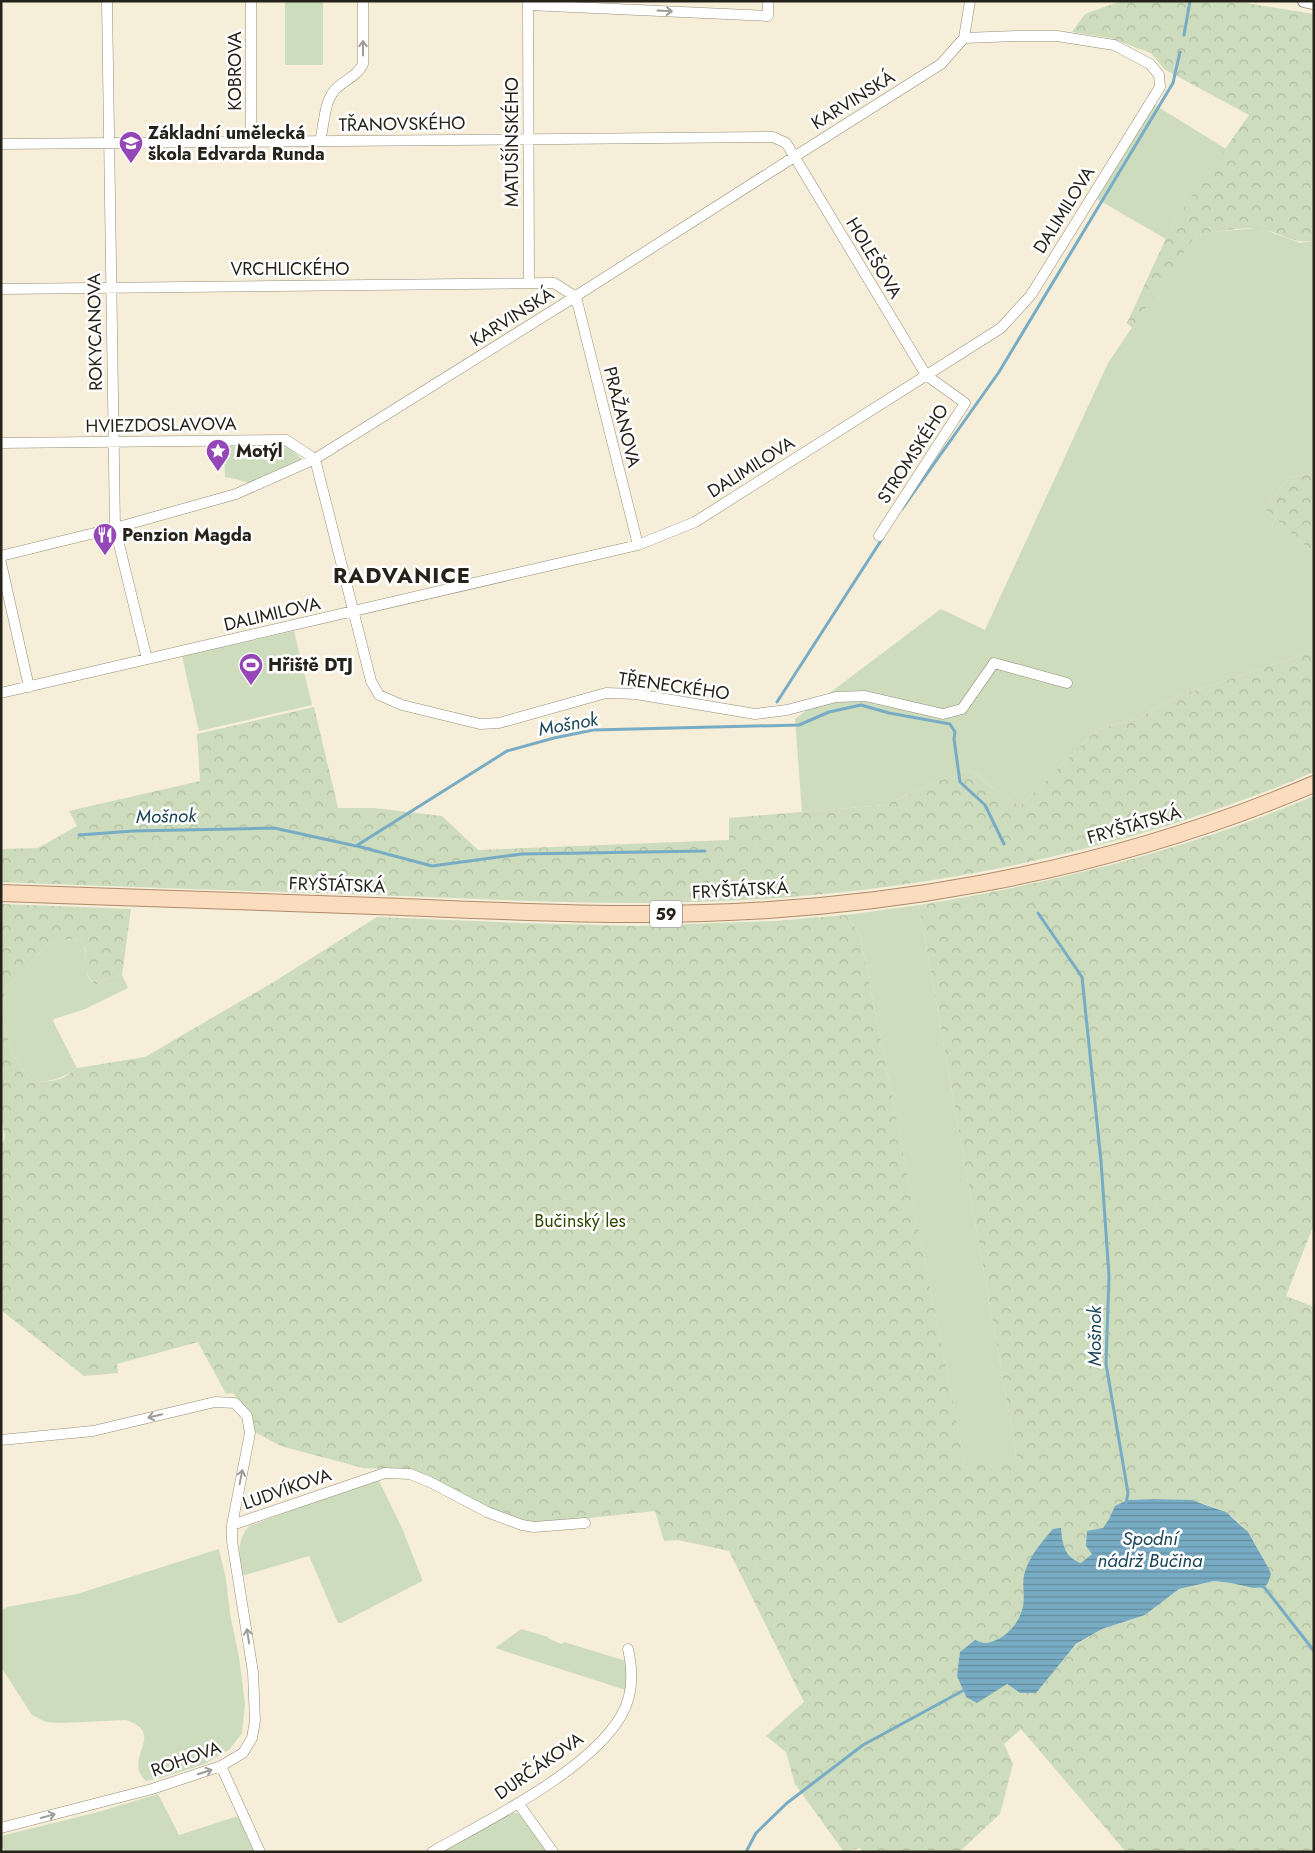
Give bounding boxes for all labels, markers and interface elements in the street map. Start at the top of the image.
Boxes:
one-way arrow [656,6,672,16]
street label: KOBROVA [222,31,248,111]
one-way arrow [358,41,368,57]
street label: KARVINSKÁ [806,64,900,136]
street label: MATUŠÍNSKÉHO [499,77,525,207]
street label: TŘANOVSKÉHO [338,110,466,138]
place label: Základní umělecká škola Edvarda Runda [148,120,325,167]
school or university icon: Základní umělecká škola Edvarda Runda [118,130,144,164]
street label: DALIMILOVA [1027,161,1101,259]
street label: HOLEŠOVA [840,212,909,304]
street label: VRCHLICKÉHO [230,256,350,282]
street label: ROKYCANOVA [81,273,109,391]
street label: KARVINSKÁ [465,281,559,353]
street label: PRAŽANOVA [597,364,647,470]
street label: STROMSKÉHO [871,399,955,509]
street label: HVIEZDOSLAVOVA [85,411,237,439]
street label: DALIMILOVA [702,430,800,504]
place icon: Motýl [205,438,231,472]
place label: Motýl [236,438,283,464]
restaurant icon: Penzion Magda [92,522,118,556]
place label: Penzion Magda [122,522,252,548]
district label: RADVANICE [333,559,471,591]
street label: DALIMILOVA [221,590,323,638]
sports icon: Hřiště DTJ [238,652,264,686]
place label: Hřiště DTJ [268,652,353,678]
street label: TŘENECKÉHO [617,665,731,707]
water label: Mošnok [536,705,601,743]
street label: FRYŠTÁTSKÁ [1084,799,1184,851]
water label: Mošnok [136,802,197,830]
street label: FRYŠTÁTSKÁ [288,870,386,900]
street label: FRYŠTÁTSKÁ [691,874,789,906]
road number: 59 [650,901,682,928]
park label: Bučinský les [534,1208,626,1234]
water label: Mošnok [1081,1305,1108,1366]
one-way arrow [147,1412,163,1421]
street label: LUDVÍKOVA [239,1462,335,1516]
one-way arrow [237,1470,247,1486]
water label: Spodní nádrž Bučina [1098,1525,1203,1574]
one-way arrow [243,1629,253,1645]
street label: DURČÁKOVA [489,1726,589,1806]
street label: ROHOVA [147,1734,225,1784]
one-way arrow [196,1766,212,1776]
one-way arrow [40,1811,56,1820]

